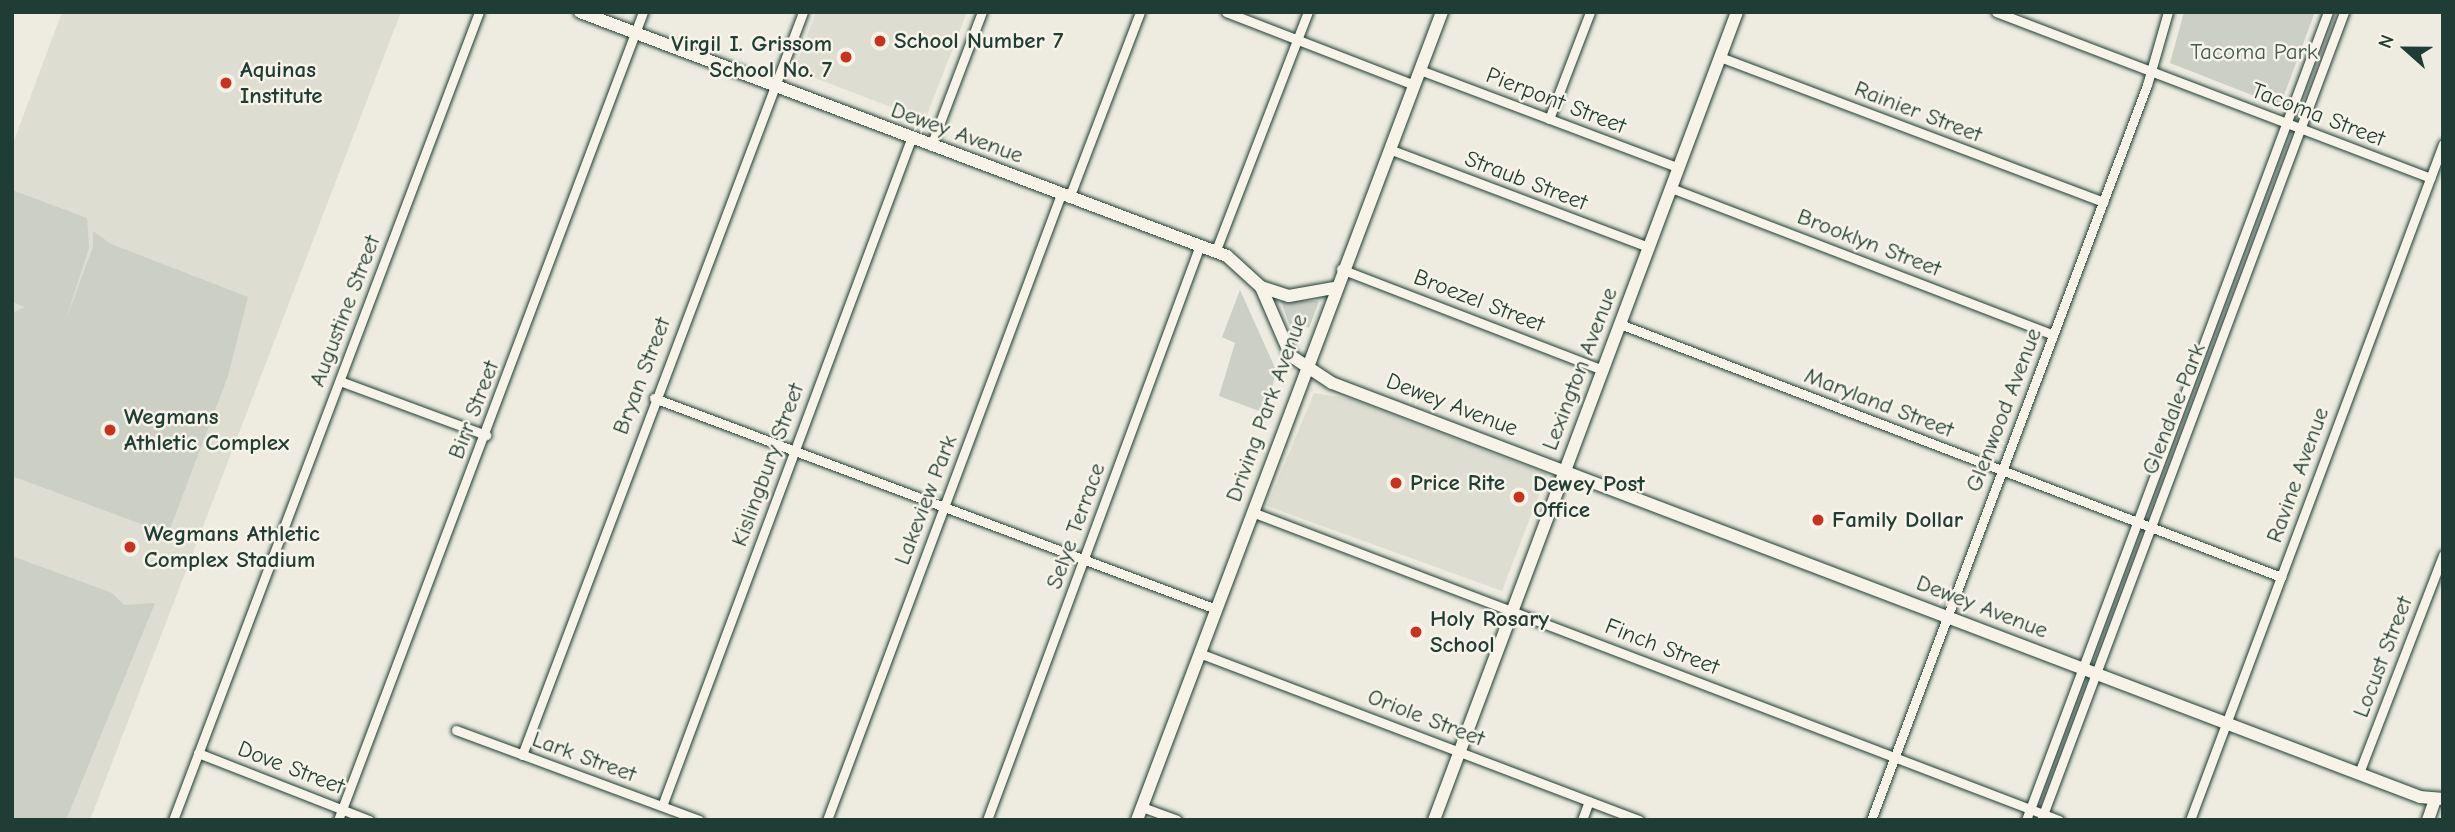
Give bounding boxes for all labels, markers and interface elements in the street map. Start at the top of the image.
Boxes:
north arrow [2371,14,2441,84]
place label: School Number 7 [894,27,1063,55]
place label: Virgil I. Grissom School No. 7 [671,30,832,84]
text: N [2374,32,2399,51]
marker: School Number 7 [872,33,888,49]
park label: Tacoma Park [2190,38,2318,66]
marker: Virgil I. Grissom School No. 7 [838,49,854,65]
place label: Aquinas Institute [240,56,322,110]
street label: Pierpont Street [1482,62,1630,140]
marker: Aquinas Institute [218,75,234,91]
street label: Rainier Street [1850,75,1986,149]
street label: Tacoma Street [2247,77,2389,153]
street label: Dewey Avenue [887,96,1027,170]
street label: Straub Street [1461,145,1591,217]
street label: Brooklyn Street [1793,203,1945,283]
street label: Augustine Street [303,231,387,391]
street label: Broezel Street [1410,263,1548,339]
street label: Lexington Avenue [1536,284,1624,454]
street label: Driving Park Avenue [1220,310,1314,506]
street label: Bryan Street [607,314,677,438]
street label: Glenwood Avenue [1960,324,2048,496]
street label: Glendale Park [2136,340,2212,478]
street label: Birr Street [443,357,505,463]
street label: Maryland Street [1800,362,1958,444]
street label: Dewey Avenue [1382,367,1522,443]
street label: Kislingbury Street [726,380,810,550]
place label: Wegmans Athletic Complex [124,403,289,457]
street label: Ravine Avenue [2261,404,2335,546]
marker: Wegmans Athletic Complex [102,422,118,438]
street label: Lakeview Park [889,431,963,569]
street label: Selye Terrace [1040,459,1112,593]
place label: Price Rite [1410,469,1505,497]
place label: Dewey Post Office [1533,470,1645,524]
marker: Price Rite [1388,475,1404,491]
marker: Dewey Post Office [1511,489,1527,505]
place label: Family Dollar [1832,506,1963,534]
marker: Family Dollar [1810,512,1826,528]
place label: Wegmans Athletic Complex Stadium [144,520,320,574]
marker: Wegmans Athletic Complex Stadium [122,539,138,555]
street label: Dewey Avenue [1912,569,2052,645]
street label: Locust Street [2347,593,2419,721]
place label: Holy Rosary School [1430,605,1549,659]
street label: Finch Street [1601,613,1723,681]
marker: Holy Rosary School [1408,624,1424,640]
street label: Oriole Street [1364,683,1488,753]
street label: Lark Street [528,725,640,789]
street label: Dove Street [234,735,348,801]

